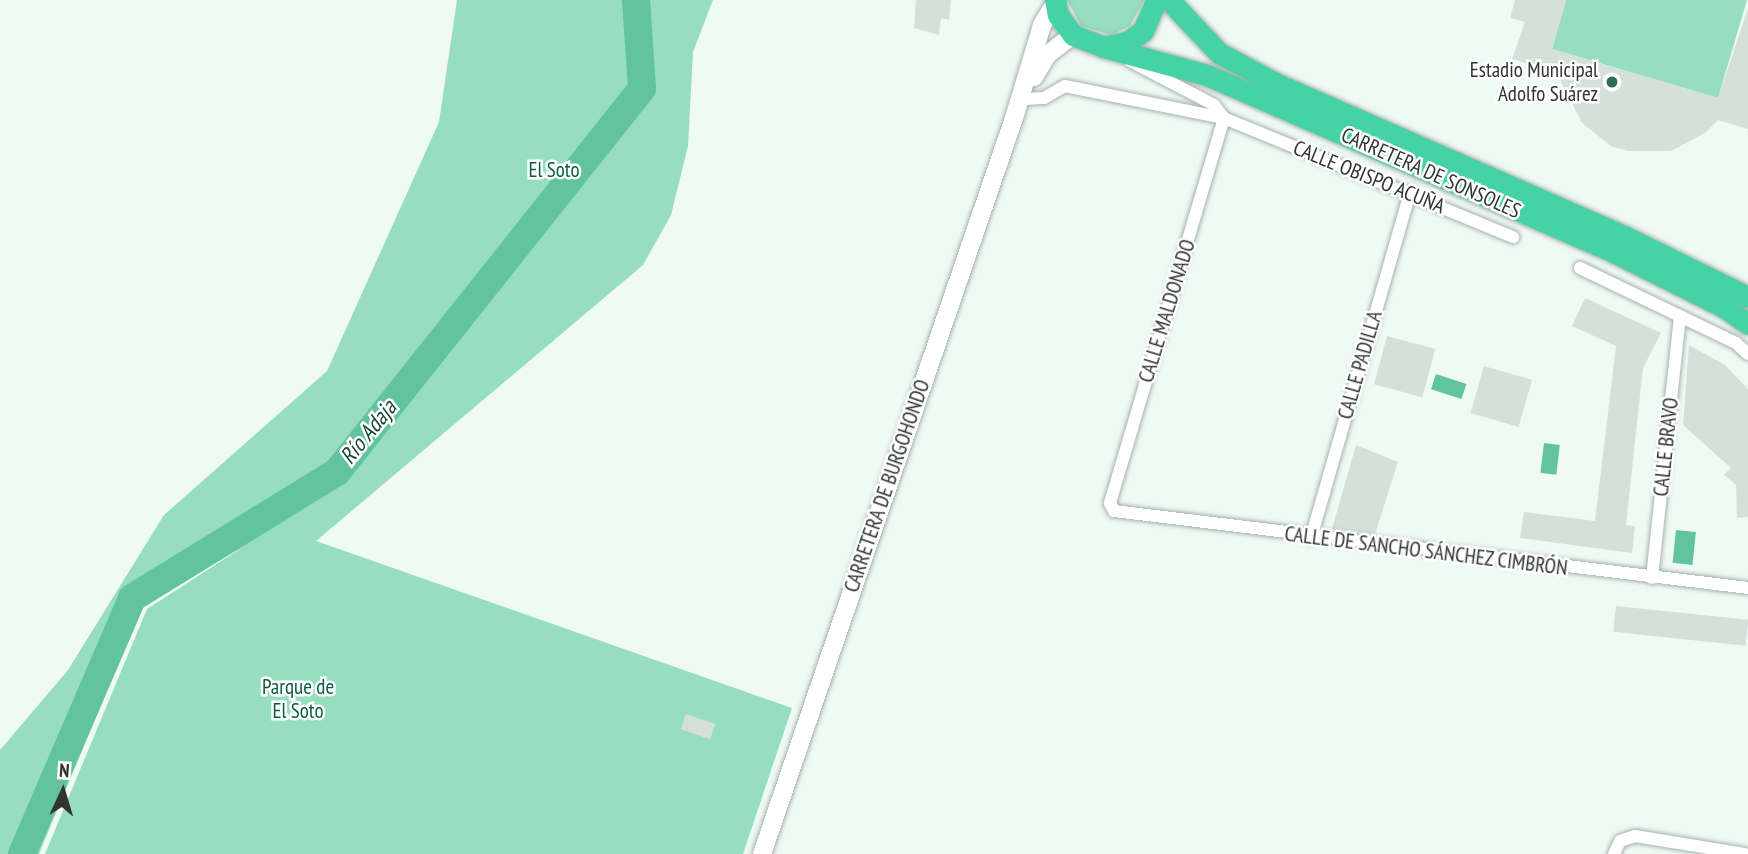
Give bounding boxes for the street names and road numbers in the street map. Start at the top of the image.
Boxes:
street label: CARRETERA DE SONSOLES [1337,122,1525,224]
street label: CALLE OBISPO ACUÑA [1289,135,1449,219]
street label: CALLE MALDONADO [1133,236,1201,386]
street label: CALLE PADILLA [1333,308,1387,422]
street label: CARRETERA DE BURGOHONDO [839,376,935,596]
street label: CALLE BRAVO [1648,396,1684,498]
street label: CALLE DE SANCHO SÁNCHEZ CIMBRÓN [1283,521,1569,581]

